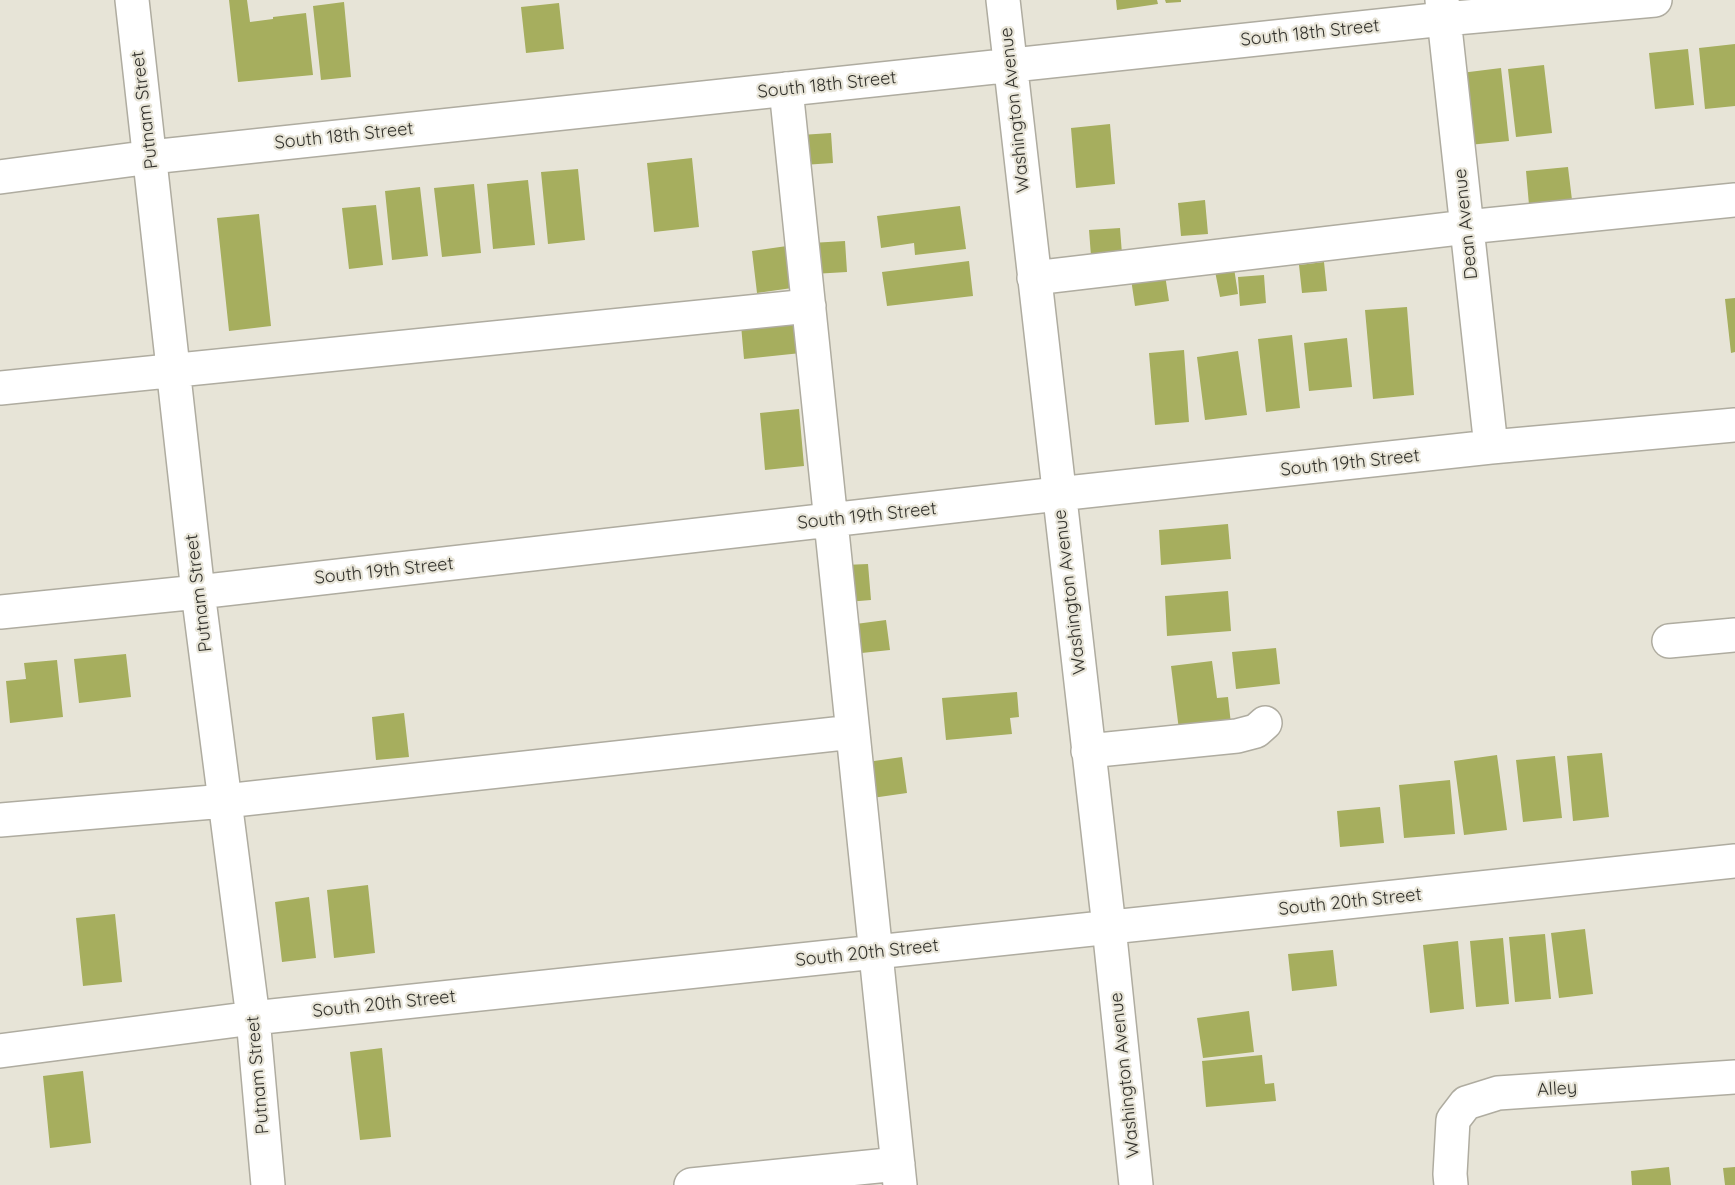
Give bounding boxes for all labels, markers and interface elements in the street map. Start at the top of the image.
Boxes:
street label: South 18th Street [1240,15,1380,51]
street label: Washington Avenue [996,26,1034,194]
street label: Putnam Street [127,50,163,170]
street label: South 18th Street [757,67,897,103]
street label: South 18th Street [274,118,414,154]
street label: Dean Avenue [1449,168,1483,280]
street label: South 19th Street [1279,445,1421,481]
street label: South 19th Street [796,498,938,534]
street label: Washington Avenue [1049,508,1091,676]
street label: Putnam Street [181,533,217,653]
street label: South 19th Street [313,553,455,589]
street label: South 20th Street [1277,884,1423,920]
street label: South 20th Street [794,935,940,971]
street label: South 20th Street [311,986,457,1022]
street label: Washington Avenue [1106,991,1144,1159]
street label: Putnam Street [242,1015,274,1135]
street label: Alley [1536,1077,1578,1101]

